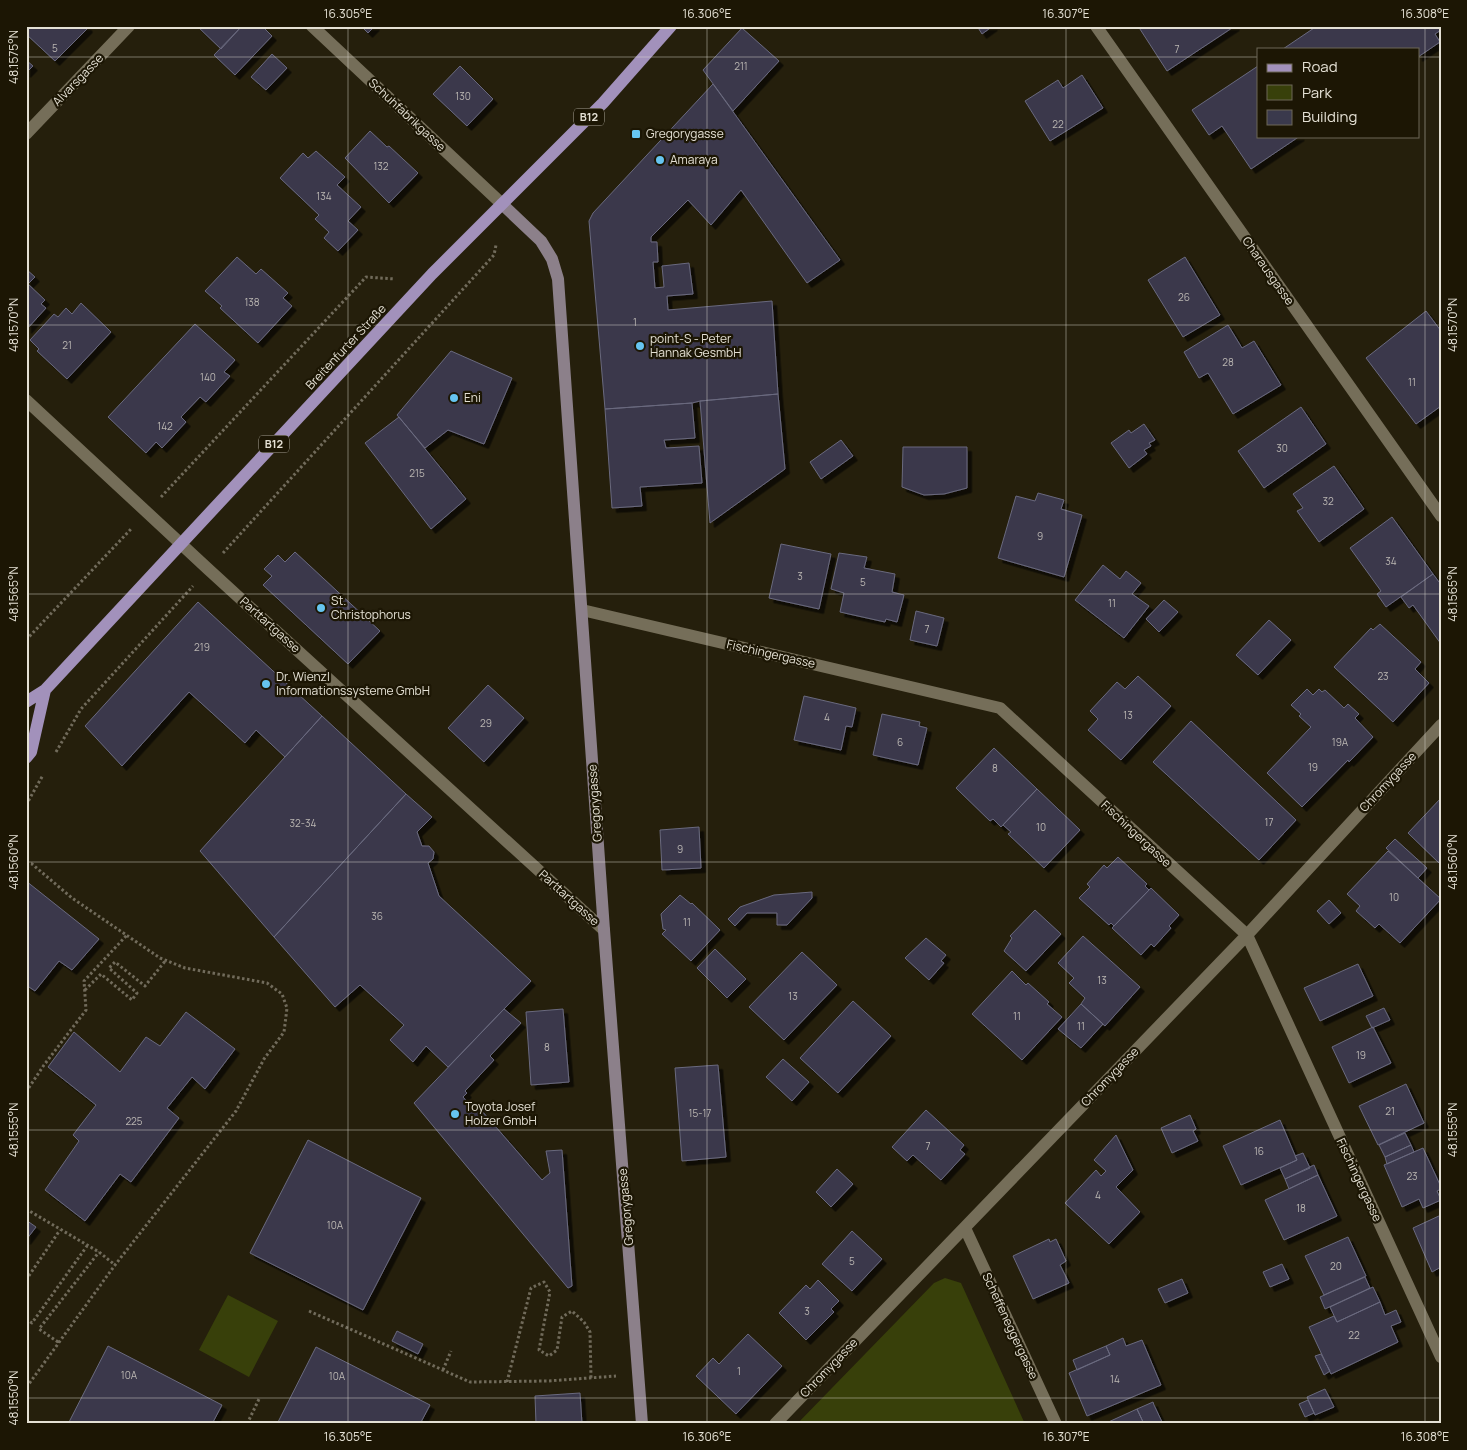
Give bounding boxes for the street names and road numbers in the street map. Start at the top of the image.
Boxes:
street label: Alvarsgasse [48,50,107,110]
street label: Schuhfabrikgasse [365,74,450,155]
road number: B12 [574,108,604,125]
street label: Charausgasse [1239,233,1298,308]
street label: Breitenfurter Straße [302,300,390,393]
road number: B12 [259,436,289,452]
street label: Parttartgasse [236,593,304,656]
street label: Fischingergasse [725,635,817,672]
street label: Chromygasse [1355,748,1420,815]
street label: Gregorygasse [583,764,606,842]
street label: Fischingergasse [1097,797,1175,871]
street label: Parttartgasse [535,866,603,929]
street label: Chromygasse [1077,1043,1142,1110]
street label: Fischingergasse [1333,1135,1386,1224]
street label: Gregorygasse [614,1168,637,1246]
street label: Scheffeneggergasse [978,1270,1043,1382]
street label: Chromygasse [796,1334,861,1401]

